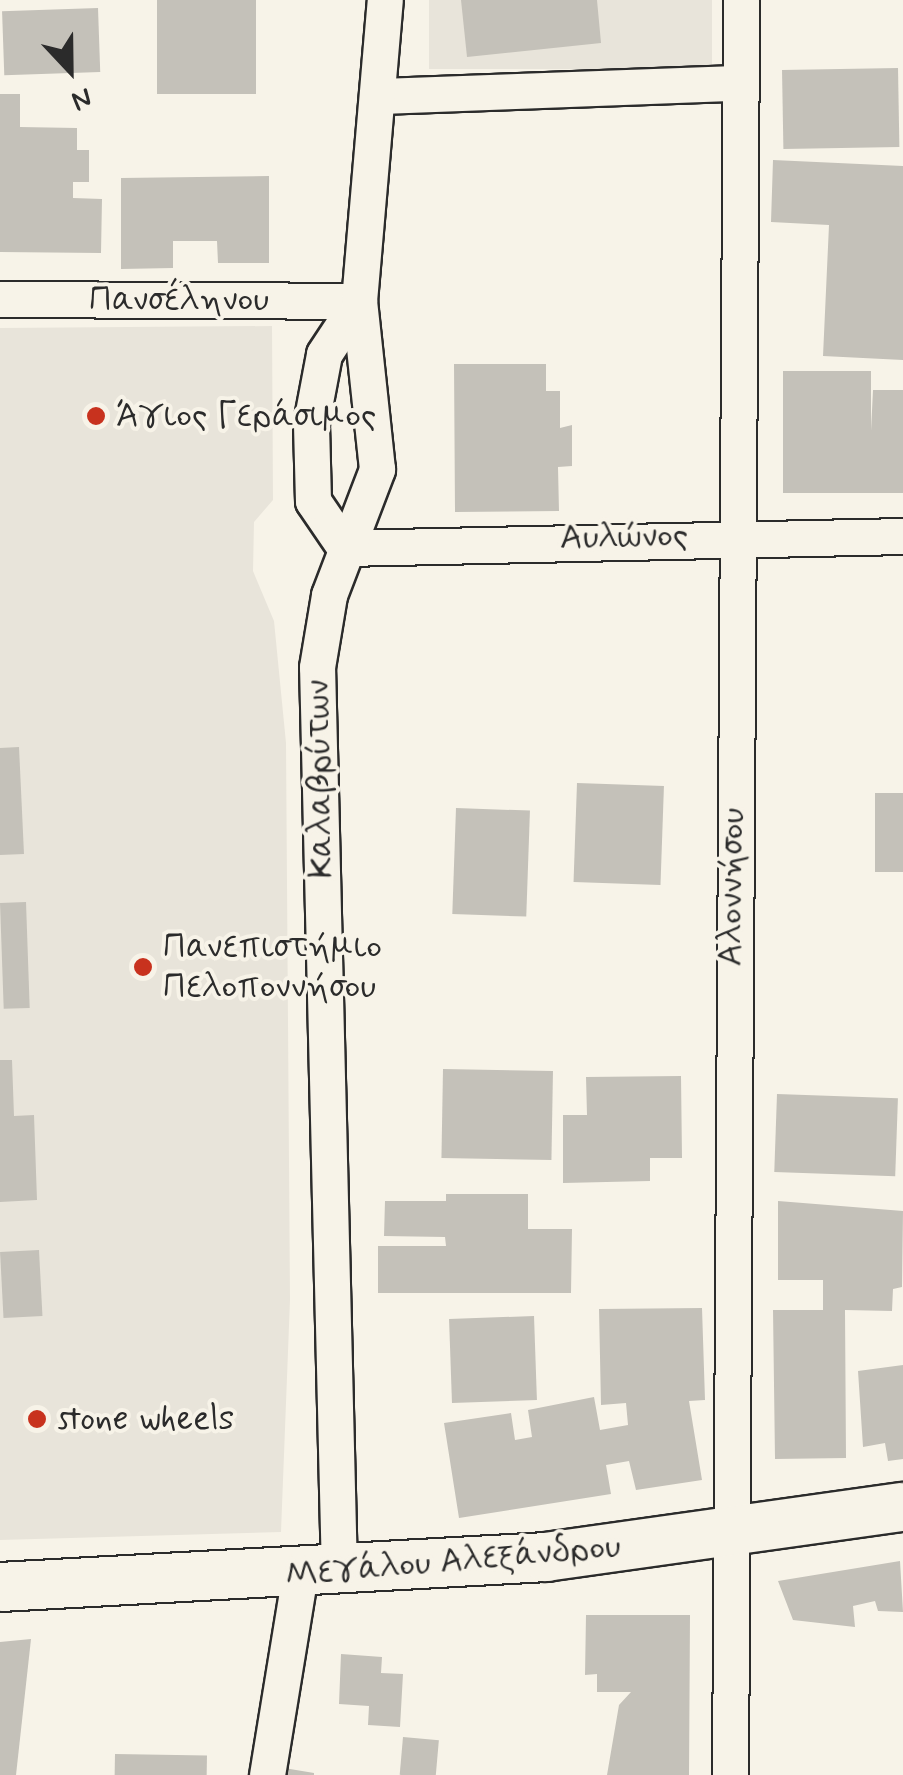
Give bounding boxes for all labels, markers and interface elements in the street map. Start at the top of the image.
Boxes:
north arrow [20,20,120,120]
text: N [66,78,97,119]
street label: Πανσέληνου [89,279,269,321]
place label: Άγιος Γεράσιμος [116,395,376,437]
marker: Άγιος Γεράσιμος [85,405,107,427]
street label: Αυλώνος [559,515,689,559]
street label: Καλαβρύτων [297,679,343,879]
street label: Αλοννήσου [710,807,754,967]
place label: Πανεπιστήμιο Πελοποννήσου [163,926,382,1008]
marker: Πανεπιστήμιο Πελοποννήσου [132,956,154,978]
place label: stone wheels [57,1398,236,1440]
marker: stone wheels [26,1408,48,1430]
street label: Μεγάλου Αλεξάνδρου [284,1525,622,1597]

